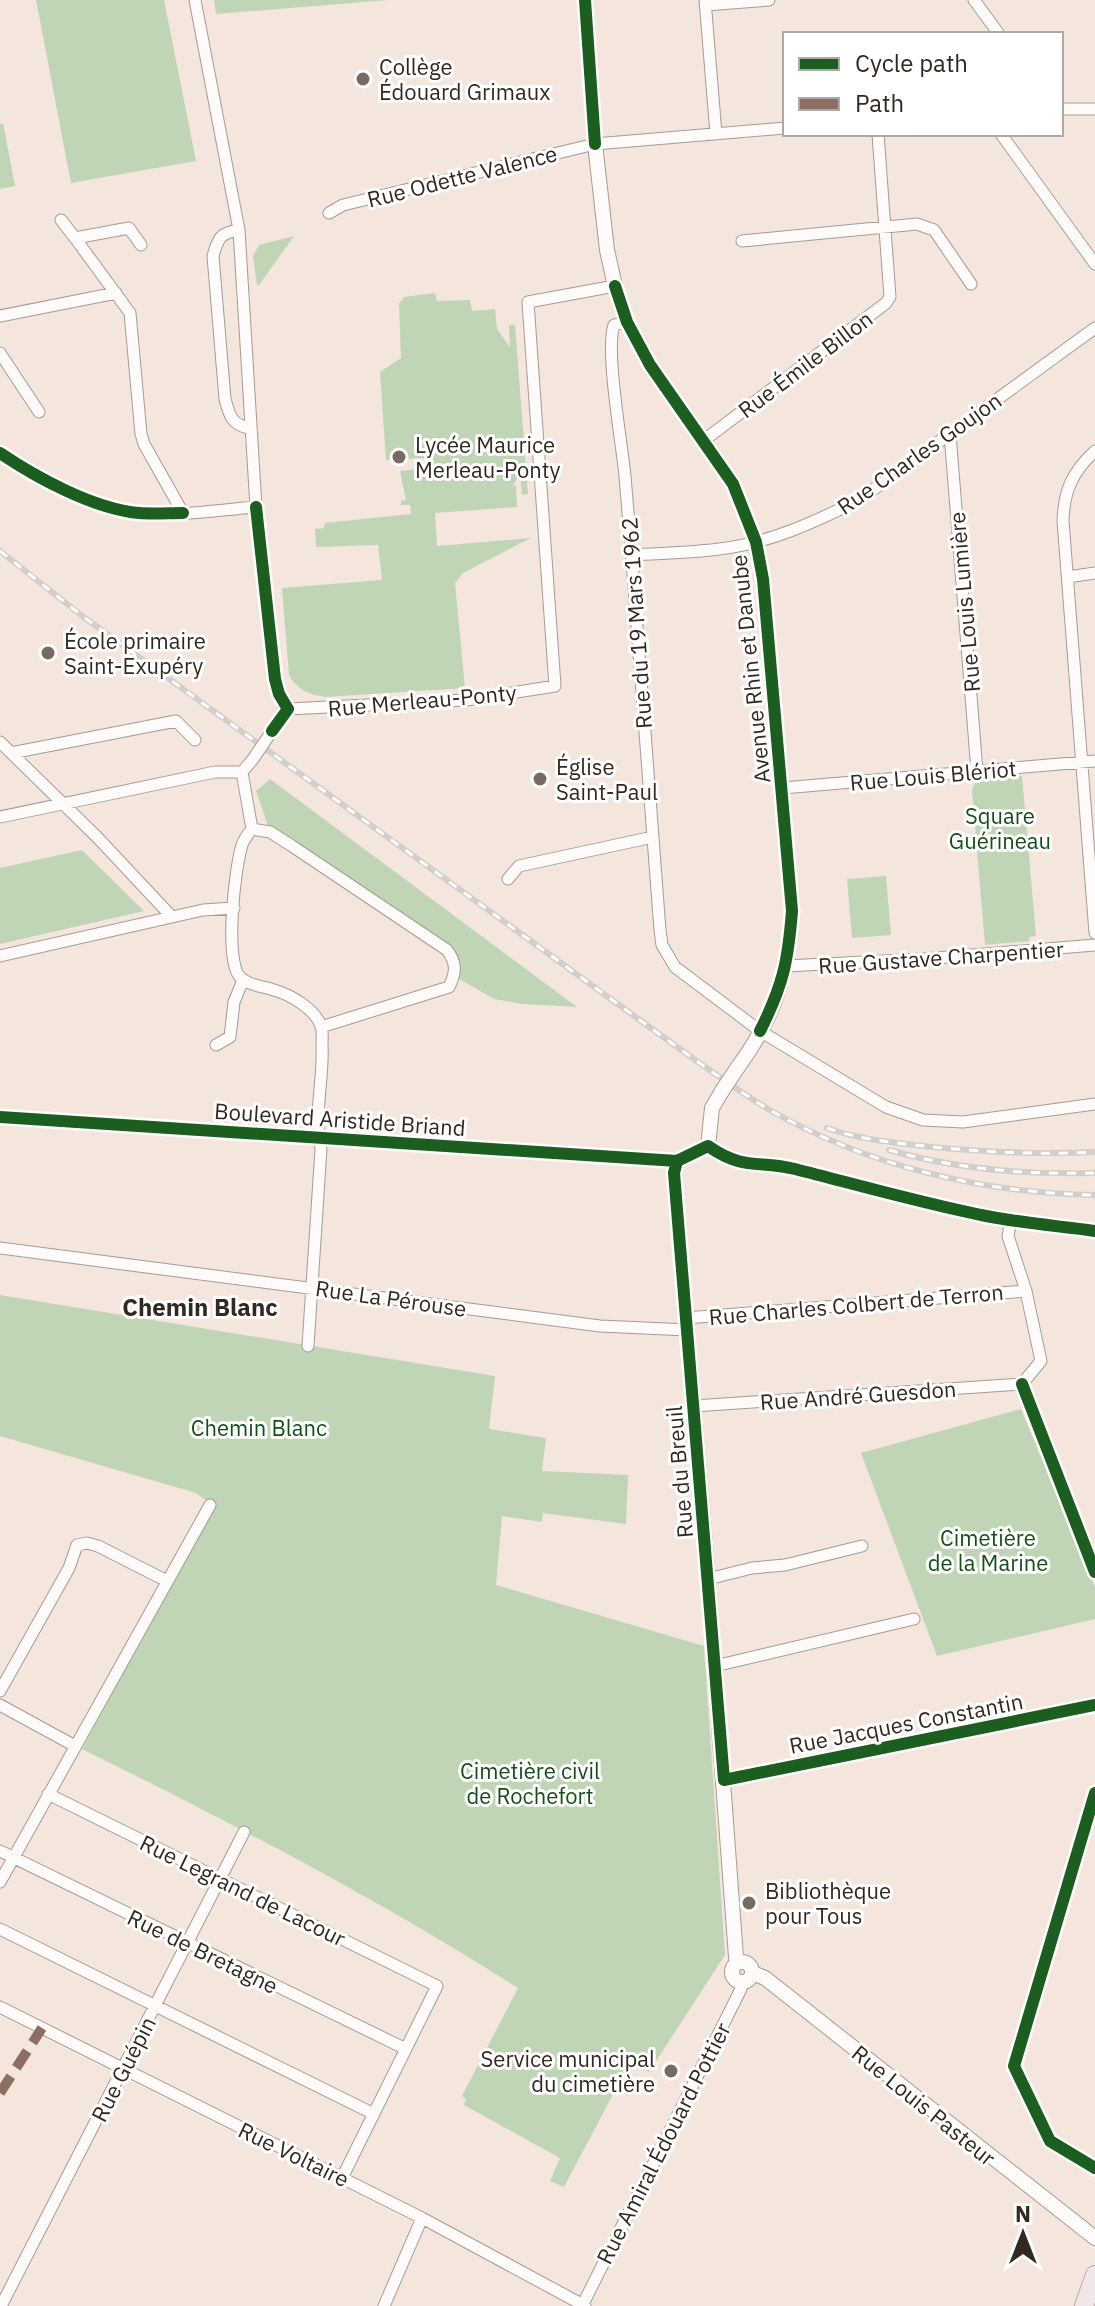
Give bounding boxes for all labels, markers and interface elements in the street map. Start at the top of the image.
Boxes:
legend [783,32,1063,136]
text: Cycle path [855,47,968,79]
place label: Collège Édouard Grimaux [379,52,550,106]
marker: Collège Édouard Grimaux [354,70,372,88]
text: Path [855,87,904,119]
street label: Rue Odette Valence [364,138,560,214]
street label: Rue Émile Billon [732,304,878,424]
street label: Rue Charles Goujon [831,385,1007,521]
place label: Lycée Maurice Merleau-Ponty [415,430,561,484]
marker: Lycée Maurice Merleau-Ponty [390,448,408,466]
street label: Rue Louis Lumière [942,511,986,693]
street label: Rue du 19 Mars 1962 [614,516,658,730]
street label: Avenue Rhin et Danube [724,553,776,785]
place label: École primaire Saint-Exupéry [64,626,206,680]
marker: École primaire Saint-Exupéry [39,644,57,662]
street label: Rue Merleau-Ponty [326,677,518,723]
place label: Église Saint-Paul [556,752,658,806]
street label: Rue Louis Blériot [849,753,1017,797]
marker: Église Saint-Paul [531,770,549,788]
park label: Square Guérineau [949,801,1051,855]
street label: Rue Gustave Charpentier [817,934,1065,980]
street label: Boulevard Aristide Briand [213,1096,467,1142]
street label: Rue La Pérouse [314,1273,468,1323]
street label: Rue Charles Colbert de Terron [707,1277,1005,1331]
district label: Chemin Blanc [122,1291,278,1323]
street label: Rue André Guesdon [759,1374,957,1416]
street label: Rue du Breuil [659,1405,699,1539]
park label: Chemin Blanc [191,1413,327,1442]
park label: Cimetière de la Marine [928,1523,1048,1577]
street label: Rue Jacques Constantin [787,1686,1025,1760]
park label: Cimetière civil de Rochefort [460,1756,600,1810]
street label: Rue Legrand de Lacour [135,1828,351,1952]
place label: Bibliothèque pour Tous [765,1876,891,1930]
marker: Bibliothèque pour Tous [740,1894,758,1912]
street label: Rue de Bretagne [123,1902,283,2000]
street label: Rue Guépin [84,2011,162,2127]
street label: Rue Amiral Édouard Pottier [589,2017,737,2269]
street label: Rue Louis Pasteur [846,2038,1002,2172]
place label: Service municipal du cimetière [481,2044,655,2098]
marker: Service municipal du cimetière [662,2062,680,2080]
street label: Rue Voltaire [234,2115,354,2193]
north arrow [983,2194,1063,2274]
text: N [1015,2199,1031,2228]

